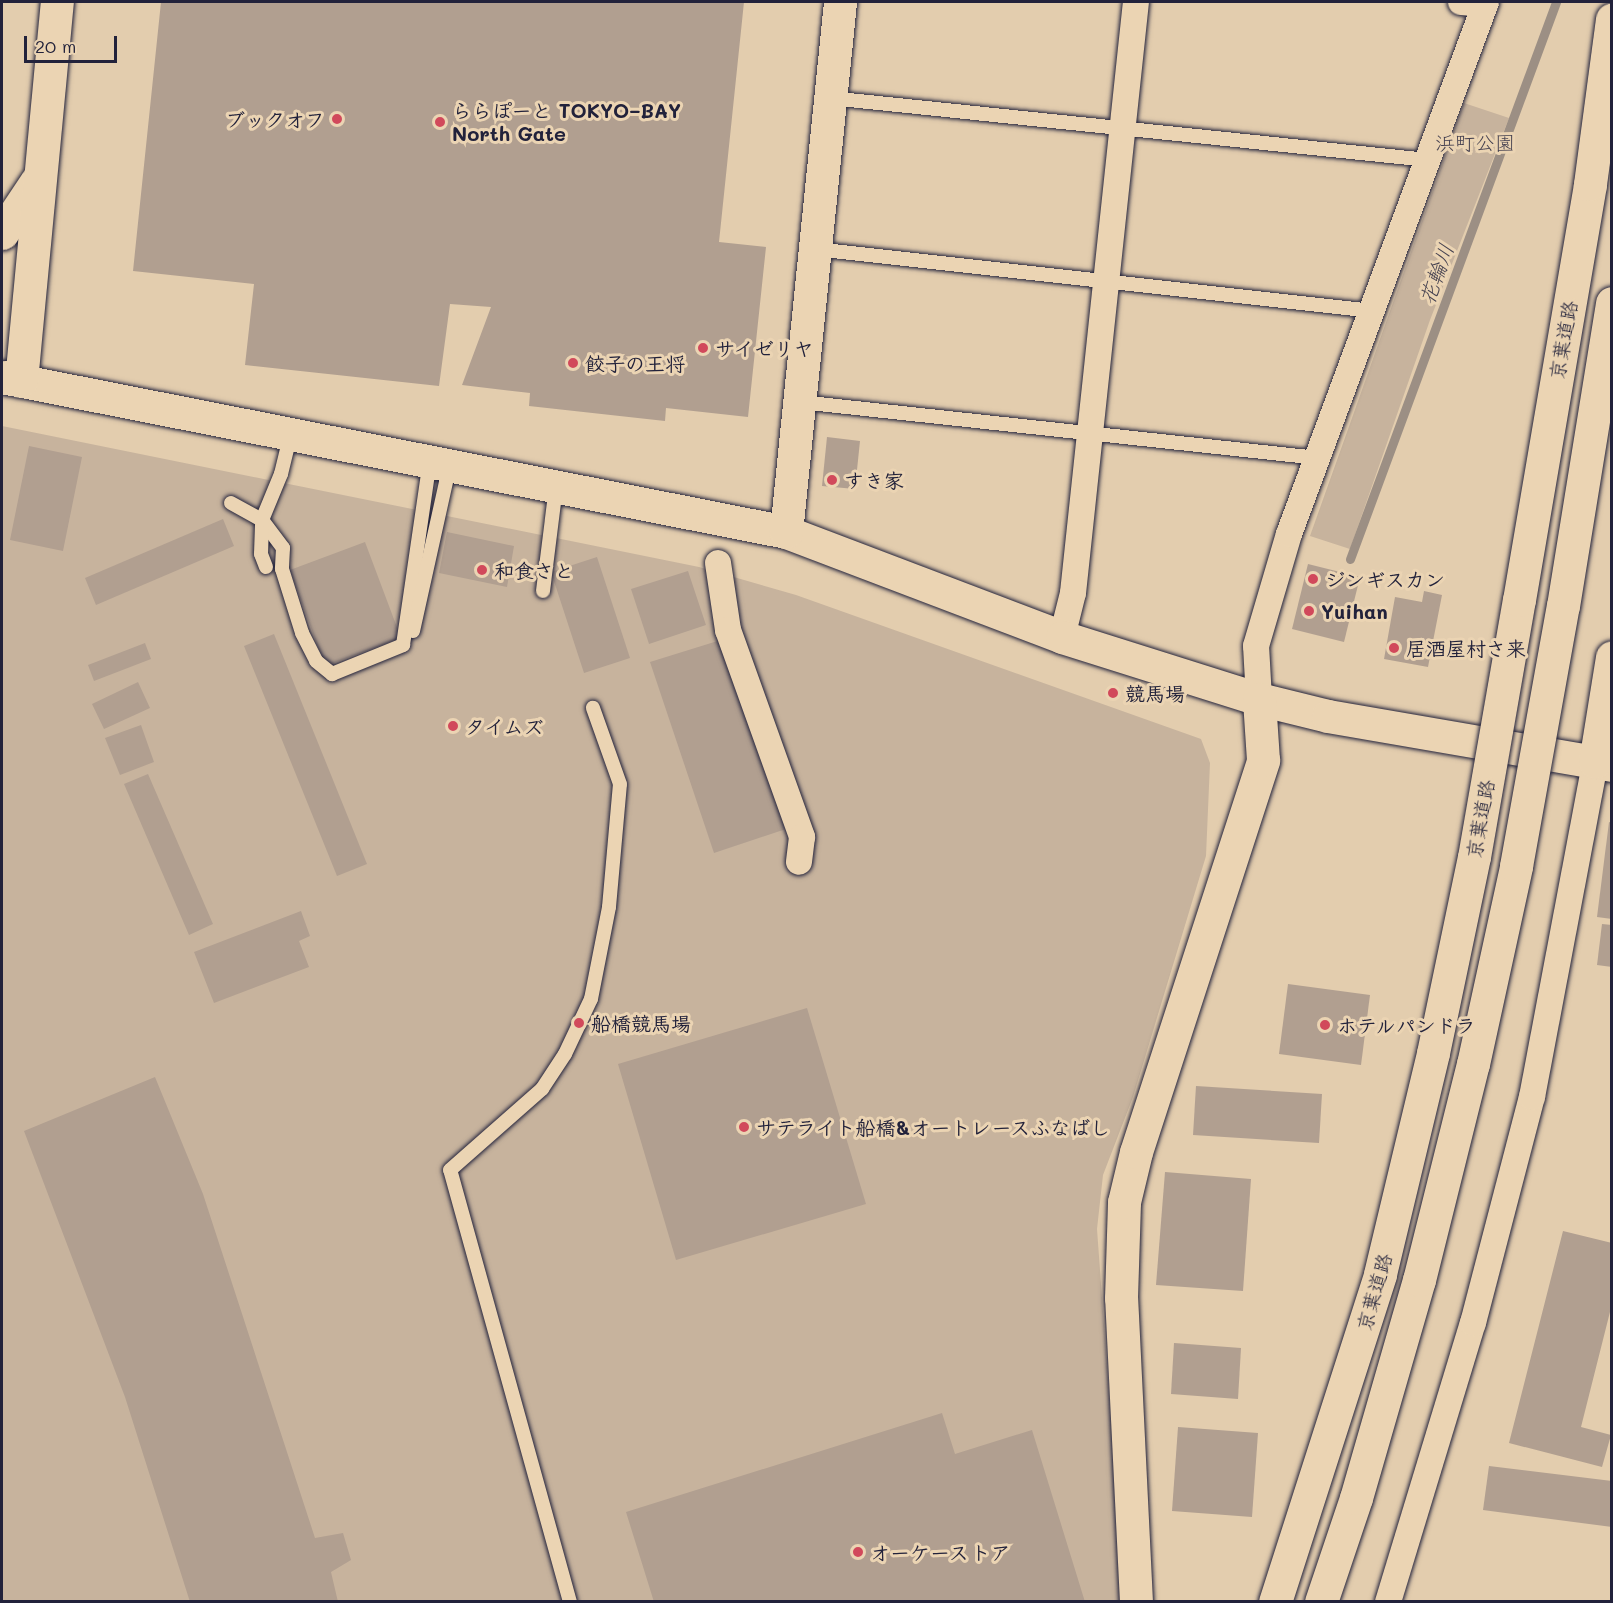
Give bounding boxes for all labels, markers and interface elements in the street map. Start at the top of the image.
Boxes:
scale bar [27,24,120,62]
text: 20 m [35,34,76,58]
place label: ららぽーと TOKYO−BAY North Gate [452,98,681,145]
place label: ブックオフ [225,107,325,131]
marker: ブックオフ [330,112,344,126]
marker: ららぽーと TOKYO−BAY North Gate [433,115,447,129]
park label: 浜町公園 [1435,130,1515,154]
water label: 花輪川 [1413,240,1459,308]
street label: 京葉道路 [1544,299,1582,381]
place label: サイゼリヤ [715,336,815,360]
marker: サイゼリヤ [696,341,710,355]
place label: 餃子の王将 [585,351,685,375]
marker: 餃子の王将 [566,356,580,370]
place label: すき家 [844,468,904,492]
marker: すき家 [825,473,839,487]
place label: 和食さと [494,558,574,582]
marker: 和食さと [475,563,489,577]
place label: ジンギスカン [1325,567,1445,591]
marker: ジンギスカン [1306,572,1320,586]
place label: Yuihan [1321,599,1388,623]
marker: Yuihan [1302,604,1316,618]
place label: 居酒屋村さ来 [1406,636,1526,660]
marker: 居酒屋村さ来 [1387,641,1401,655]
place label: 競馬場 [1125,681,1185,705]
marker: 競馬場 [1106,686,1120,700]
place label: タイムズ [465,714,545,738]
marker: タイムズ [446,719,460,733]
street label: 京葉道路 [1461,778,1499,860]
place label: 船橋競馬場 [591,1011,691,1035]
place label: ホテルパンドラ [1337,1013,1477,1037]
marker: 船橋競馬場 [572,1016,586,1030]
marker: ホテルパンドラ [1318,1018,1332,1032]
place label: サテライト船橋&オートレースふなばし [756,1115,1112,1139]
marker: サテライト船橋&オートレースふなばし [737,1120,751,1134]
street label: 京葉道路 [1351,1250,1397,1334]
place label: オーケーストア [870,1540,1010,1564]
marker: オーケーストア [851,1545,865,1559]

